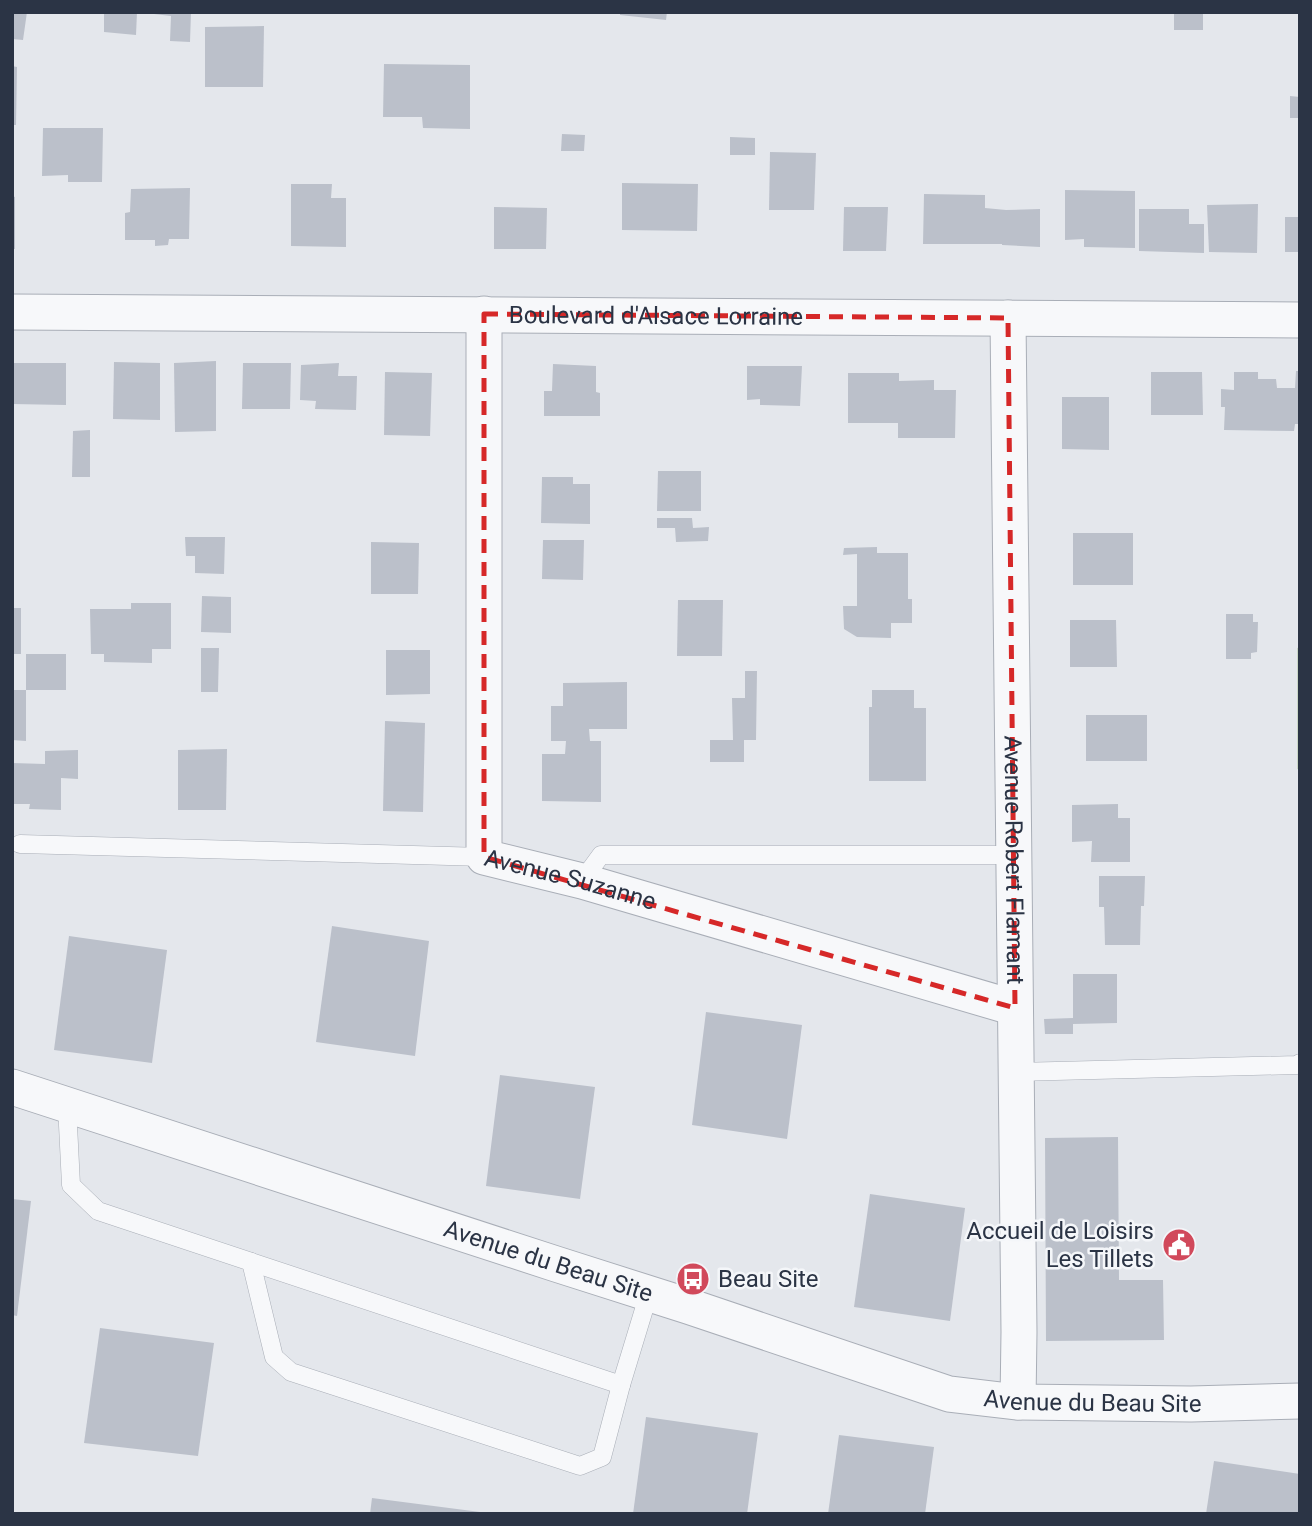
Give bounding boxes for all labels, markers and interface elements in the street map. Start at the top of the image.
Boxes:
street label: Boulevard d'Alsace Lorraine [509,301,803,331]
street label: Avenue Robert Flamant [999,735,1029,985]
street label: Avenue Suzanne [482,844,659,916]
street label: Avenue du Beau Site [440,1214,656,1308]
place label: Accueil de Loisirs Les Tillets [966,1217,1154,1273]
public building icon: Accueil de Loisirs Les Tillets [1160,1226,1198,1264]
bus stop icon: Beau Site [674,1260,712,1298]
place label: Beau Site [718,1265,819,1293]
street label: Avenue du Beau Site [982,1384,1202,1418]

